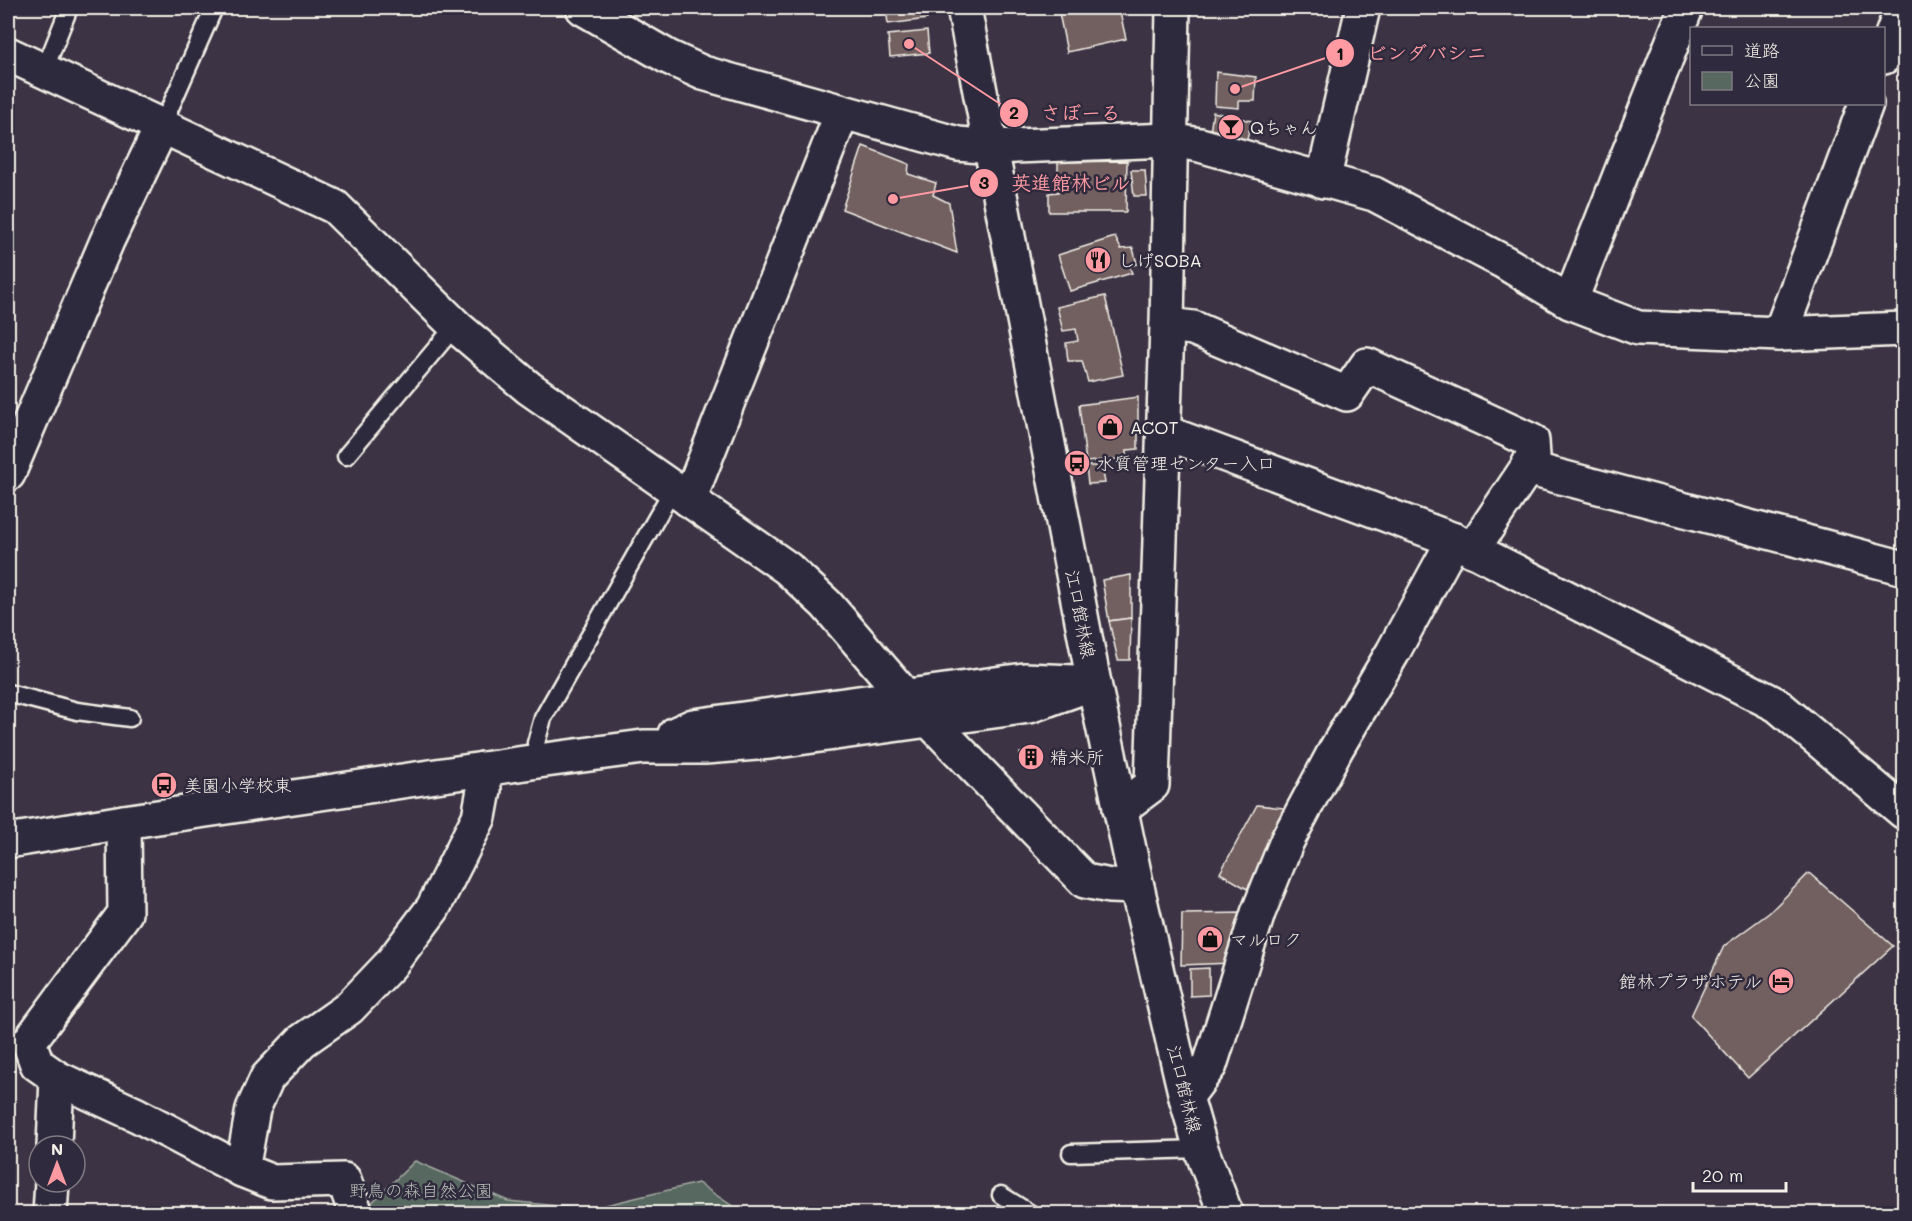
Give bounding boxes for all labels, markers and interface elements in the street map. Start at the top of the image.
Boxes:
legend [1690,27,1885,105]
callout: ビンダバシニ [1325,34,1499,72]
text: 道路 [1744,38,1780,62]
text: ビンダバシニ [1367,39,1487,65]
text: 1 [1336,41,1344,65]
text: 公園 [1744,68,1780,92]
callout: さぼーる [999,94,1133,132]
text: さぼーる [1041,99,1121,125]
text: 2 [1009,100,1019,124]
bar icon: Qちゃん [1216,112,1246,142]
place label: Qちゃん [1250,115,1318,139]
callout: 英進館林ビル [969,164,1143,202]
text: 英進館林ビル [1011,169,1131,195]
text: 3 [979,170,990,194]
restaurant icon: しげSOBA [1083,245,1113,275]
place label: しげSOBA [1118,248,1202,272]
shop icon: ACOT [1095,412,1125,442]
place label: ACOT [1130,415,1179,439]
bus stop icon: 水質管理センター入口 [1062,448,1092,478]
place label: 水質管理センター入口 [1096,451,1275,475]
street label: 江口館林線 [1061,568,1101,660]
building icon: 精米所 [1016,742,1046,772]
place label: 精米所 [1050,745,1104,769]
bus stop icon: 美園小学校東 [149,770,179,800]
place label: 美園小学校東 [184,773,292,797]
shop icon: マルロク [1195,924,1225,954]
place label: マルロク [1230,927,1302,951]
hotel icon: 館林プラザホテル [1766,966,1796,996]
place label: 館林プラザホテル [1619,969,1762,993]
street label: 江口館林線 [1162,1042,1208,1136]
north arrow [27,1134,87,1194]
text: N [51,1138,63,1159]
scale bar [1693,1155,1786,1193]
text: 20 m [1702,1163,1743,1187]
park label: 野鳥の森自然公園 [349,1178,493,1202]

